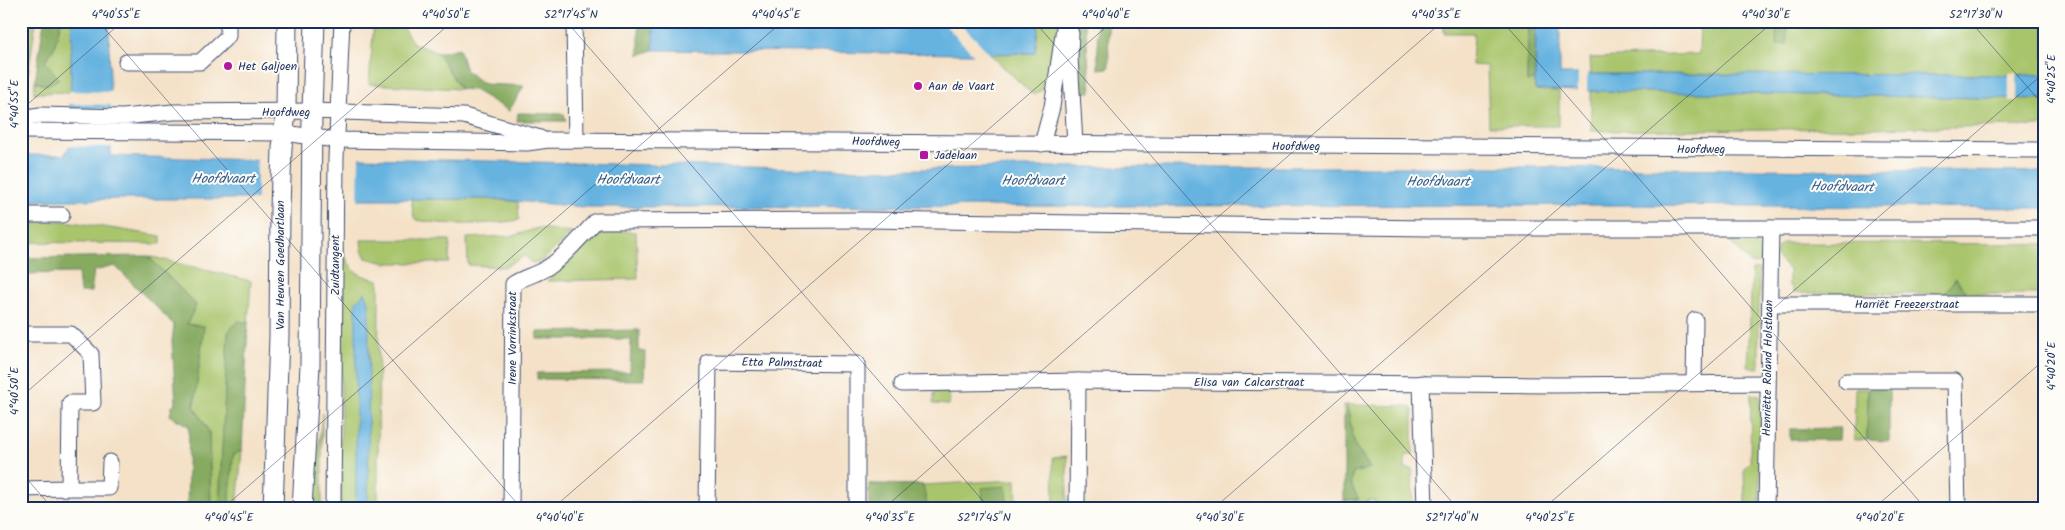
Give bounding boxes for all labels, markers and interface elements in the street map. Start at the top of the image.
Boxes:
text: 4°40'55"E [92,5,141,24]
text: 4°40'50"E [422,5,471,24]
text: 52°17'45"N [544,5,598,24]
text: 4°40'45"E [751,5,802,24]
text: 4°40'40"E [1082,5,1131,24]
text: 4°40'35"E [1411,5,1462,24]
text: 4°40'30"E [1742,5,1791,24]
text: 52°17'30"N [1949,5,2003,24]
text: 4°40'25"E [2042,53,2061,104]
place label: Het Galjoen [238,57,297,76]
marker: Het Galjoen [222,60,234,72]
place label: Aan de Vaart [928,77,995,96]
text: 4°40'55"E [5,79,24,128]
marker: Aan de Vaart [912,80,924,92]
street label: Hoofdweg [262,103,311,122]
street label: Hoofdweg [852,132,901,152]
street label: Hoofdweg [1272,137,1321,156]
street label: Hoofdweg [1677,140,1726,159]
place label: Jadelaan [934,146,977,165]
marker: Jadelaan [918,149,930,161]
water label: Hoofdvaart [191,168,257,190]
water label: Hoofdvaart [596,169,662,191]
water label: Hoofdvaart [1001,170,1067,192]
water label: Hoofdvaart [1406,171,1472,193]
water label: Hoofdvaart [1810,175,1876,199]
street label: Van Heuven Goedhartlaan [271,200,290,330]
street label: Zuidtangent [326,234,345,295]
street label: Irene Vorrinkstraat [503,291,522,385]
street label: Harriët Freezerstraat [1855,295,1960,314]
street label: Henriëtte Roland Holstlaan [1757,300,1779,436]
text: 4°40'20"E [2042,341,2061,391]
street label: Etta Palmstraat [741,353,823,373]
text: 4°40'50"E [5,366,24,415]
street label: Elisa van Calcarstraat [1194,373,1305,392]
text: 4°40'45"E [204,508,255,527]
text: 4°40'40"E [536,508,585,527]
text: 4°40'35"E [865,508,916,527]
text: 52°17'45"N [957,508,1011,527]
text: 4°40'30"E [1196,508,1245,527]
text: 52°17'40"N [1425,508,1479,527]
text: 4°40'25"E [1525,508,1576,527]
text: 4°40'20"E [1856,508,1905,527]

